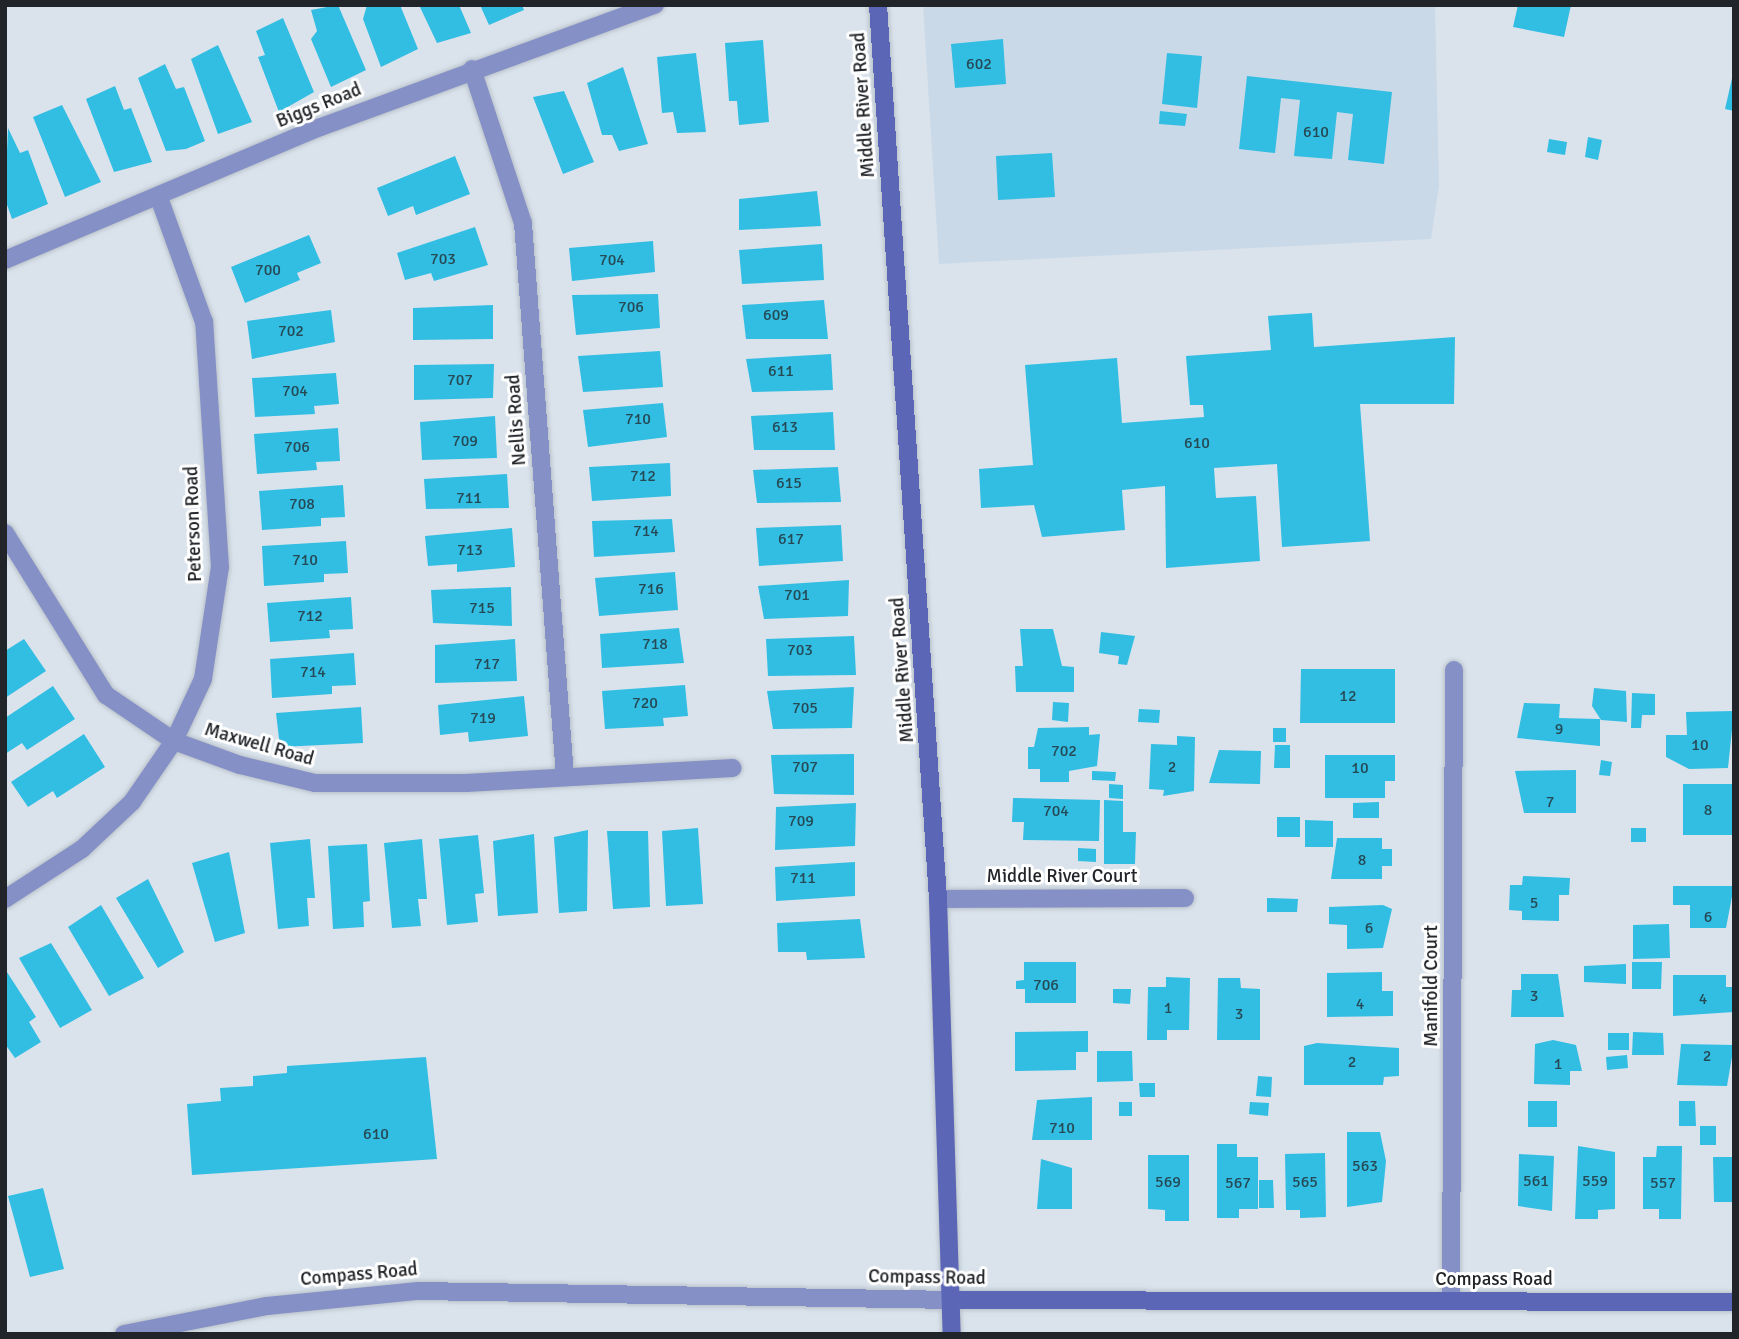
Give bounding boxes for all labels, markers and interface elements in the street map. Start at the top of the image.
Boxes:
street label: Middle River Road [848,31,880,179]
house number: 602 [966,54,992,74]
street label: Biggs Road [273,79,365,133]
house number: 610 [1303,122,1329,142]
house number: 703 [430,249,456,269]
house number: 704 [599,250,625,270]
house number: 700 [255,260,281,280]
house number: 706 [618,297,644,317]
house number: 609 [763,305,789,325]
house number: 702 [278,321,304,341]
house number: 611 [768,361,794,381]
house number: 707 [447,370,473,390]
street label: Nellis Road [502,374,532,466]
house number: 704 [282,381,308,401]
house number: 710 [625,409,651,429]
house number: 613 [772,417,798,437]
house number: 709 [452,431,478,451]
house number: 610 [1184,433,1210,453]
house number: 706 [284,437,310,457]
street label: Peterson Road [181,466,207,582]
house number: 712 [630,466,656,486]
house number: 615 [776,473,802,493]
house number: 711 [456,488,482,508]
house number: 708 [289,494,315,514]
house number: 714 [633,521,659,541]
house number: 617 [778,529,804,549]
house number: 713 [457,540,483,560]
house number: 710 [292,550,318,570]
house number: 716 [638,579,664,599]
house number: 701 [784,585,810,605]
street label: Middle River Road [887,596,919,744]
house number: 715 [469,598,495,618]
house number: 712 [297,606,323,626]
house number: 718 [642,634,668,654]
house number: 703 [787,640,813,660]
house number: 717 [474,654,500,674]
house number: 714 [300,662,326,682]
house number: 12 [1339,686,1357,706]
house number: 720 [632,693,658,713]
house number: 705 [792,698,818,718]
house number: 719 [470,708,496,728]
street label: Maxwell Road [202,719,316,771]
house number: 9 [1555,719,1563,739]
house number: 10 [1691,735,1709,755]
house number: 702 [1051,741,1077,761]
house number: 707 [792,757,818,777]
house number: 2 [1168,757,1176,777]
house number: 10 [1351,758,1369,778]
house number: 7 [1546,792,1554,812]
house number: 8 [1704,800,1712,820]
house number: 704 [1043,801,1069,821]
house number: 709 [788,811,814,831]
house number: 8 [1358,850,1366,870]
street label: Middle River Court [987,866,1137,888]
house number: 711 [790,868,816,888]
house number: 5 [1530,893,1538,913]
house number: 6 [1704,907,1712,927]
house number: 6 [1365,918,1373,938]
street label: Manifold Court [1421,925,1443,1047]
house number: 706 [1033,975,1059,995]
house number: 3 [1530,986,1538,1006]
house number: 4 [1699,989,1707,1009]
house number: 4 [1356,994,1364,1014]
house number: 1 [1164,998,1172,1018]
house number: 3 [1235,1004,1243,1024]
house number: 2 [1703,1046,1711,1066]
house number: 2 [1348,1052,1356,1072]
house number: 1 [1554,1054,1562,1074]
house number: 710 [1049,1118,1075,1138]
house number: 610 [363,1124,389,1144]
house number: 563 [1352,1156,1378,1176]
house number: 561 [1523,1171,1549,1191]
house number: 559 [1582,1171,1608,1191]
house number: 569 [1155,1172,1181,1192]
house number: 565 [1292,1172,1318,1192]
house number: 567 [1225,1173,1251,1193]
house number: 557 [1650,1173,1676,1193]
street label: Compass Road [299,1259,419,1291]
street label: Compass Road [868,1266,986,1290]
street label: Compass Road [1435,1269,1553,1291]

